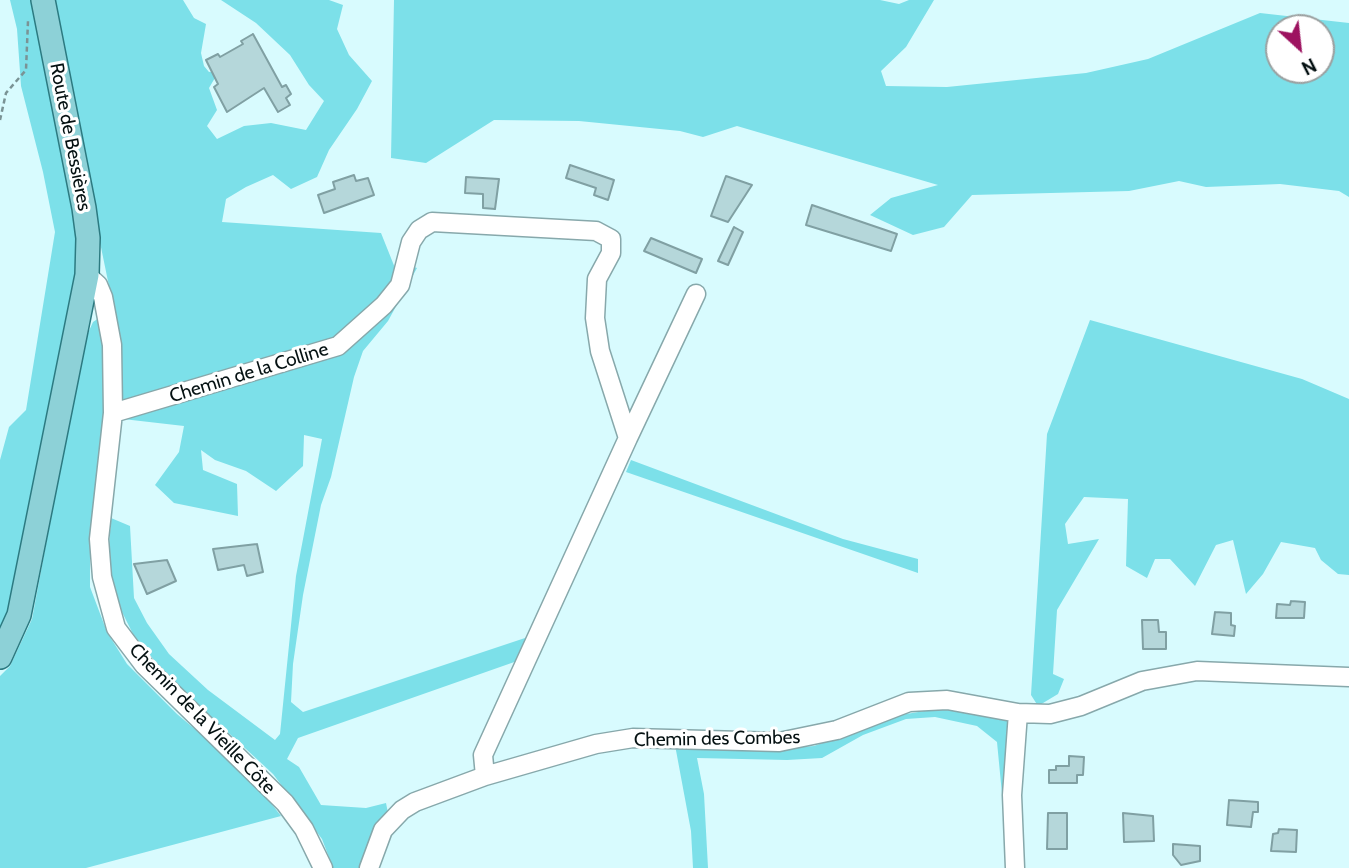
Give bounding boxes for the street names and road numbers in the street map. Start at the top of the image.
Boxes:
street label: Route de Bessières [44,61,96,213]
street label: Chemin de la Colline [167,338,331,408]
street label: Chemin de la Vieille Côte [124,639,280,799]
street label: Chemin des Combes [634,726,800,752]

